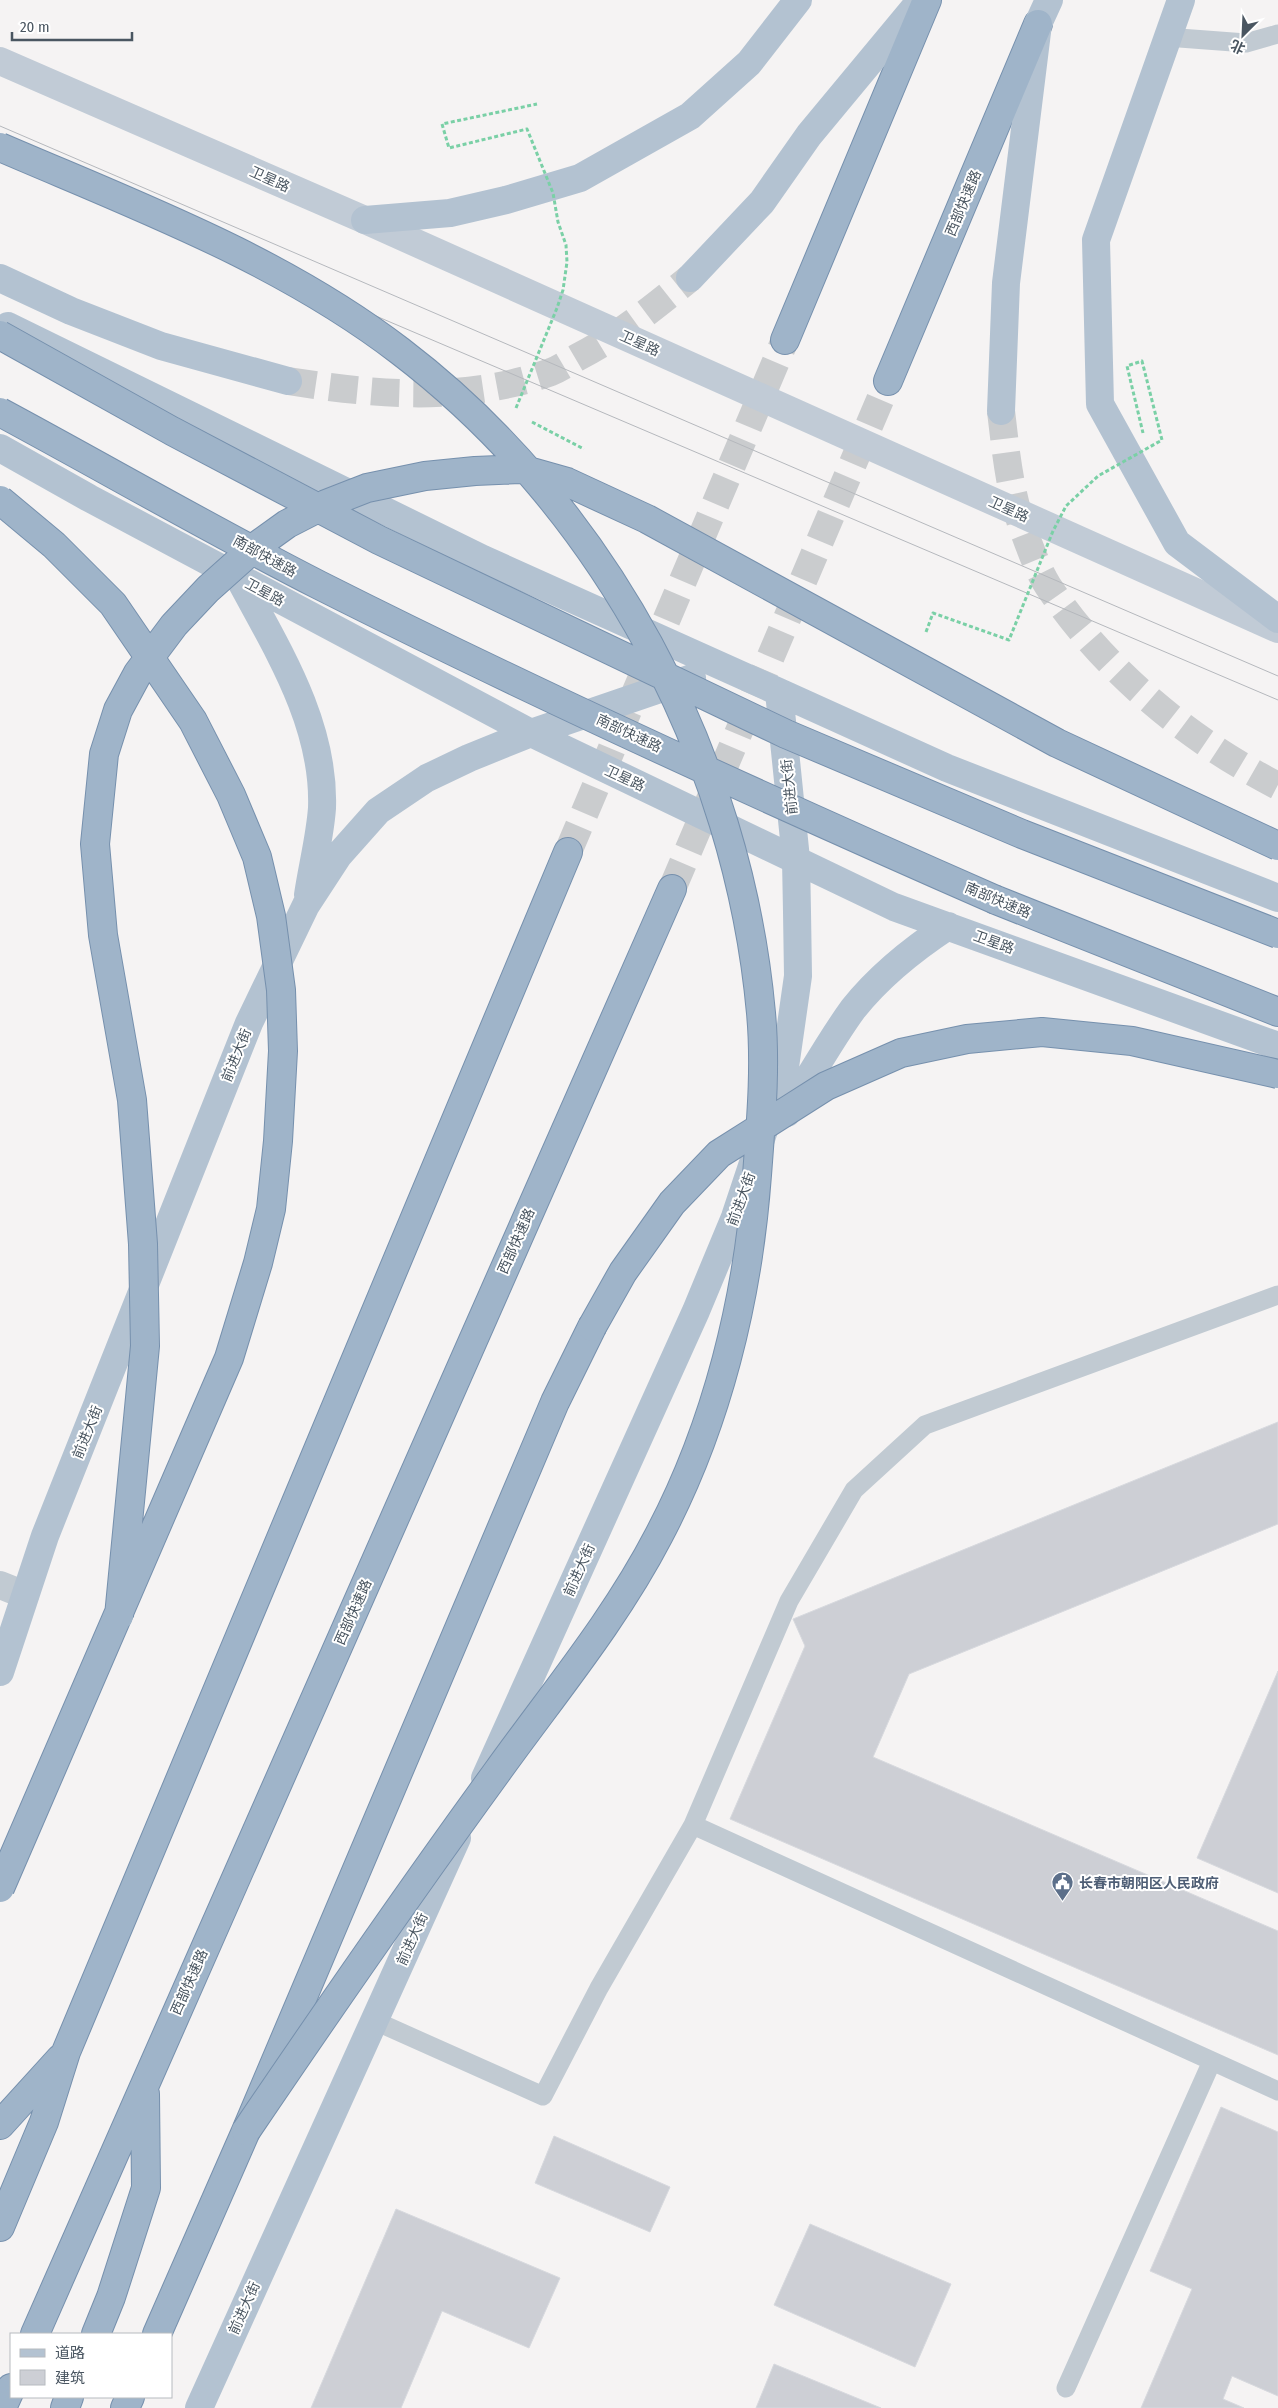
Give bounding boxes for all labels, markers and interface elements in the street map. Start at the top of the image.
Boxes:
scale bar [12,10,132,42]
north arrow [1218,10,1268,60]
text: 20 m [20,18,50,36]
text: 北 [1228,36,1248,57]
street label: 卫星路 [247,163,292,196]
street label: 西部快速路 [942,168,985,239]
street label: 卫星路 [617,327,662,360]
street label: 卫星路 [986,493,1031,526]
street label: 南部快速路 [230,532,299,581]
street label: 卫星路 [242,575,287,610]
street label: 南部快速路 [593,711,664,756]
street label: 前进大街 [778,758,801,816]
street label: 卫星路 [602,762,647,795]
street label: 南部快速路 [962,879,1033,922]
street label: 卫星路 [971,927,1016,958]
street label: 前进大街 [218,1026,255,1084]
street label: 前进大街 [724,1170,759,1228]
street label: 西部快速路 [494,1206,538,1277]
street label: 前进大街 [69,1403,106,1461]
street label: 前进大街 [560,1541,599,1599]
street label: 西部快速路 [331,1577,375,1648]
public building icon: 长春市朝阳区人民政府 [1051,1871,1075,1902]
place label: 长春市朝阳区人民政府 [1079,1875,1219,1892]
street label: 前进大街 [393,1910,432,1968]
street label: 西部快速路 [167,1947,211,2018]
street label: 前进大街 [225,2279,264,2337]
legend [10,2333,172,2398]
text: 道路 [55,2344,85,2362]
text: 建筑 [55,2369,85,2387]

